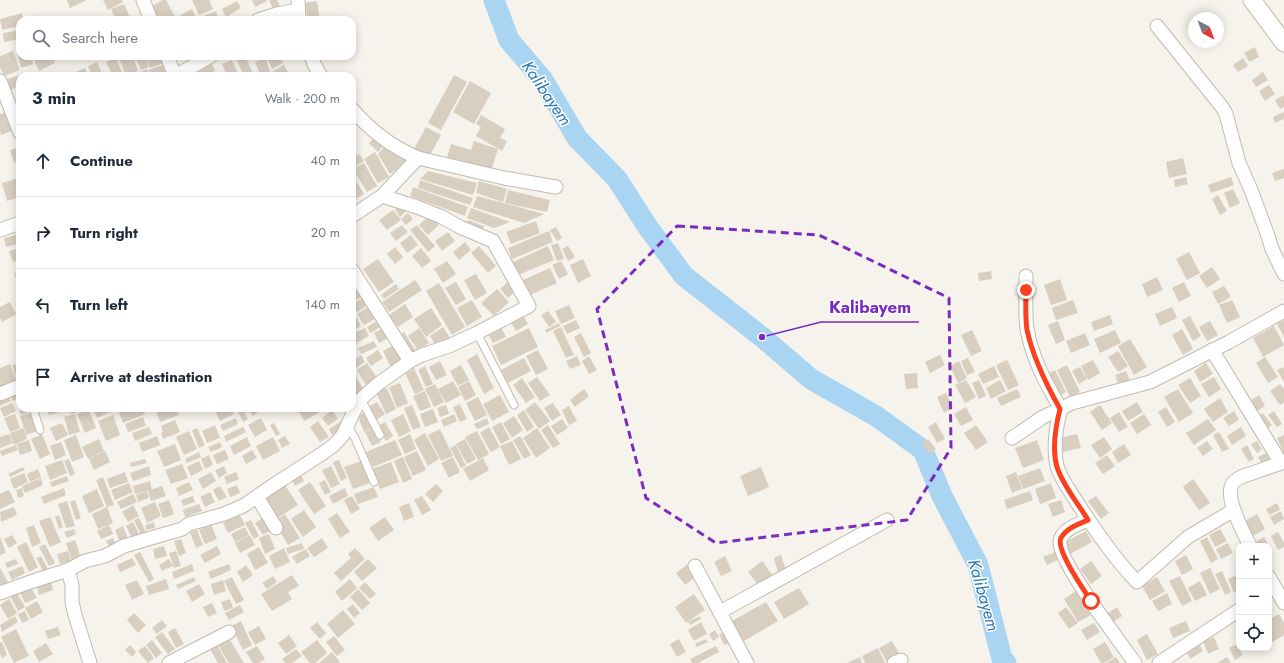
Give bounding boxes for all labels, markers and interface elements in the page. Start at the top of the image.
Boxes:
north arrow [1188,12,1224,48]
search box [16,16,356,60]
icon: search [30,27,52,49]
text: Search here [62,27,138,49]
water label: Kalibayem [516,56,578,130]
text: 3 min [32,86,76,110]
text: Walk · 200 m [265,89,340,108]
icon: ahead [32,150,54,172]
text: Continue [70,150,133,172]
text: 40 m [311,151,340,170]
icon: right [32,222,54,244]
text: Turn right [70,222,138,244]
text: 20 m [311,223,340,242]
route end [1017,281,1035,299]
callout: Kalibayem [821,293,919,322]
icon: left [32,294,54,316]
text: Turn left [70,294,128,316]
text: 140 m [305,295,340,314]
text: Kalibayem [829,295,911,319]
icon: arrive [32,366,54,388]
text: Arrive at destination [70,366,212,388]
map controls [1236,543,1272,651]
button: + [1236,543,1272,579]
water label: Kalibayem [962,556,1006,634]
button: − [1236,579,1272,615]
route start [1082,592,1100,610]
button: locate [1236,615,1272,651]

